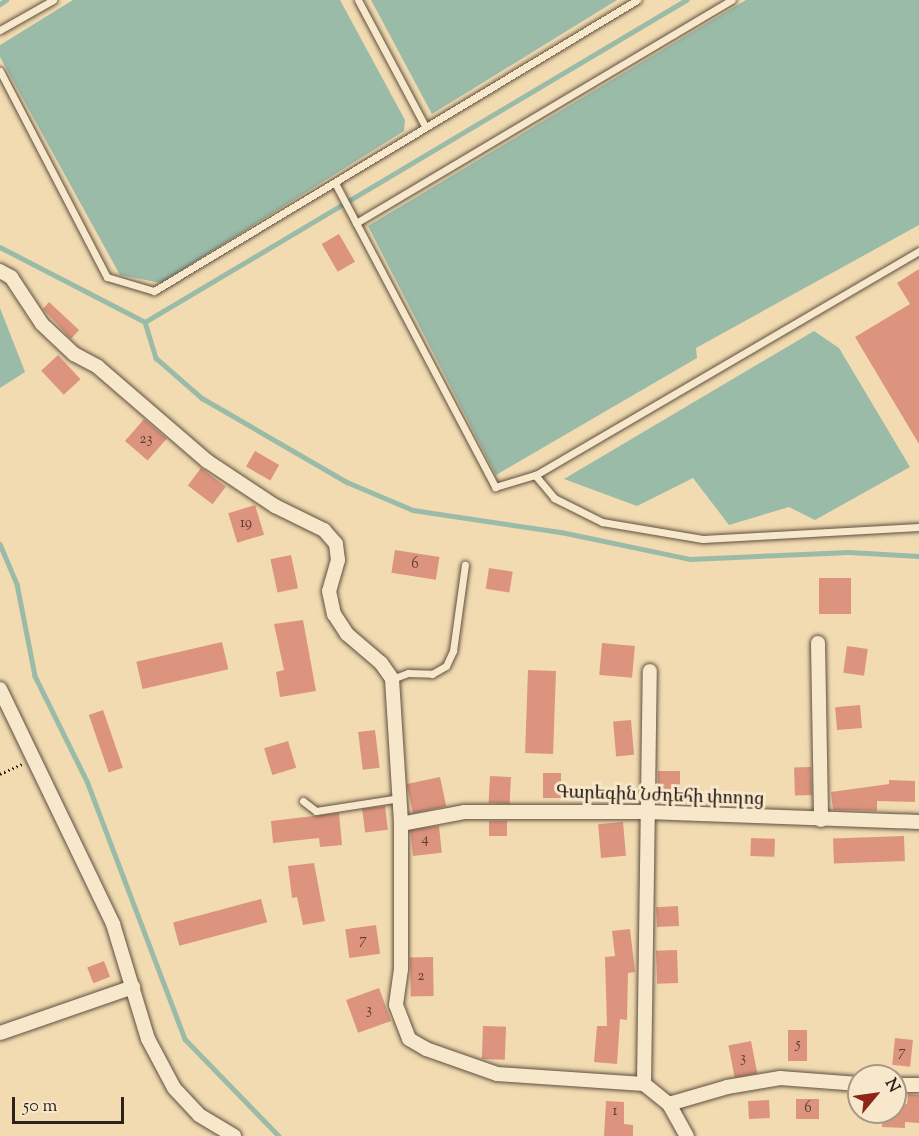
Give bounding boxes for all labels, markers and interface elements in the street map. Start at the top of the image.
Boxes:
house number: 23 [139,431,153,449]
house number: 19 [240,515,252,533]
house number: 6 [411,556,419,574]
street label: Գարեգին Նժդեհի փողոց [556,783,764,811]
house number: 4 [421,831,429,849]
house number: 7 [359,932,367,950]
house number: 2 [417,968,425,986]
house number: 3 [366,1002,372,1020]
house number: 5 [795,1036,801,1054]
house number: 7 [898,1044,906,1062]
house number: 3 [740,1050,746,1068]
north arrow [847,1064,907,1124]
text: N [878,1075,905,1097]
scale bar [15,1085,128,1123]
text: 50 m [23,1094,57,1120]
house number: 6 [804,1100,812,1118]
house number: 1 [612,1103,618,1121]

